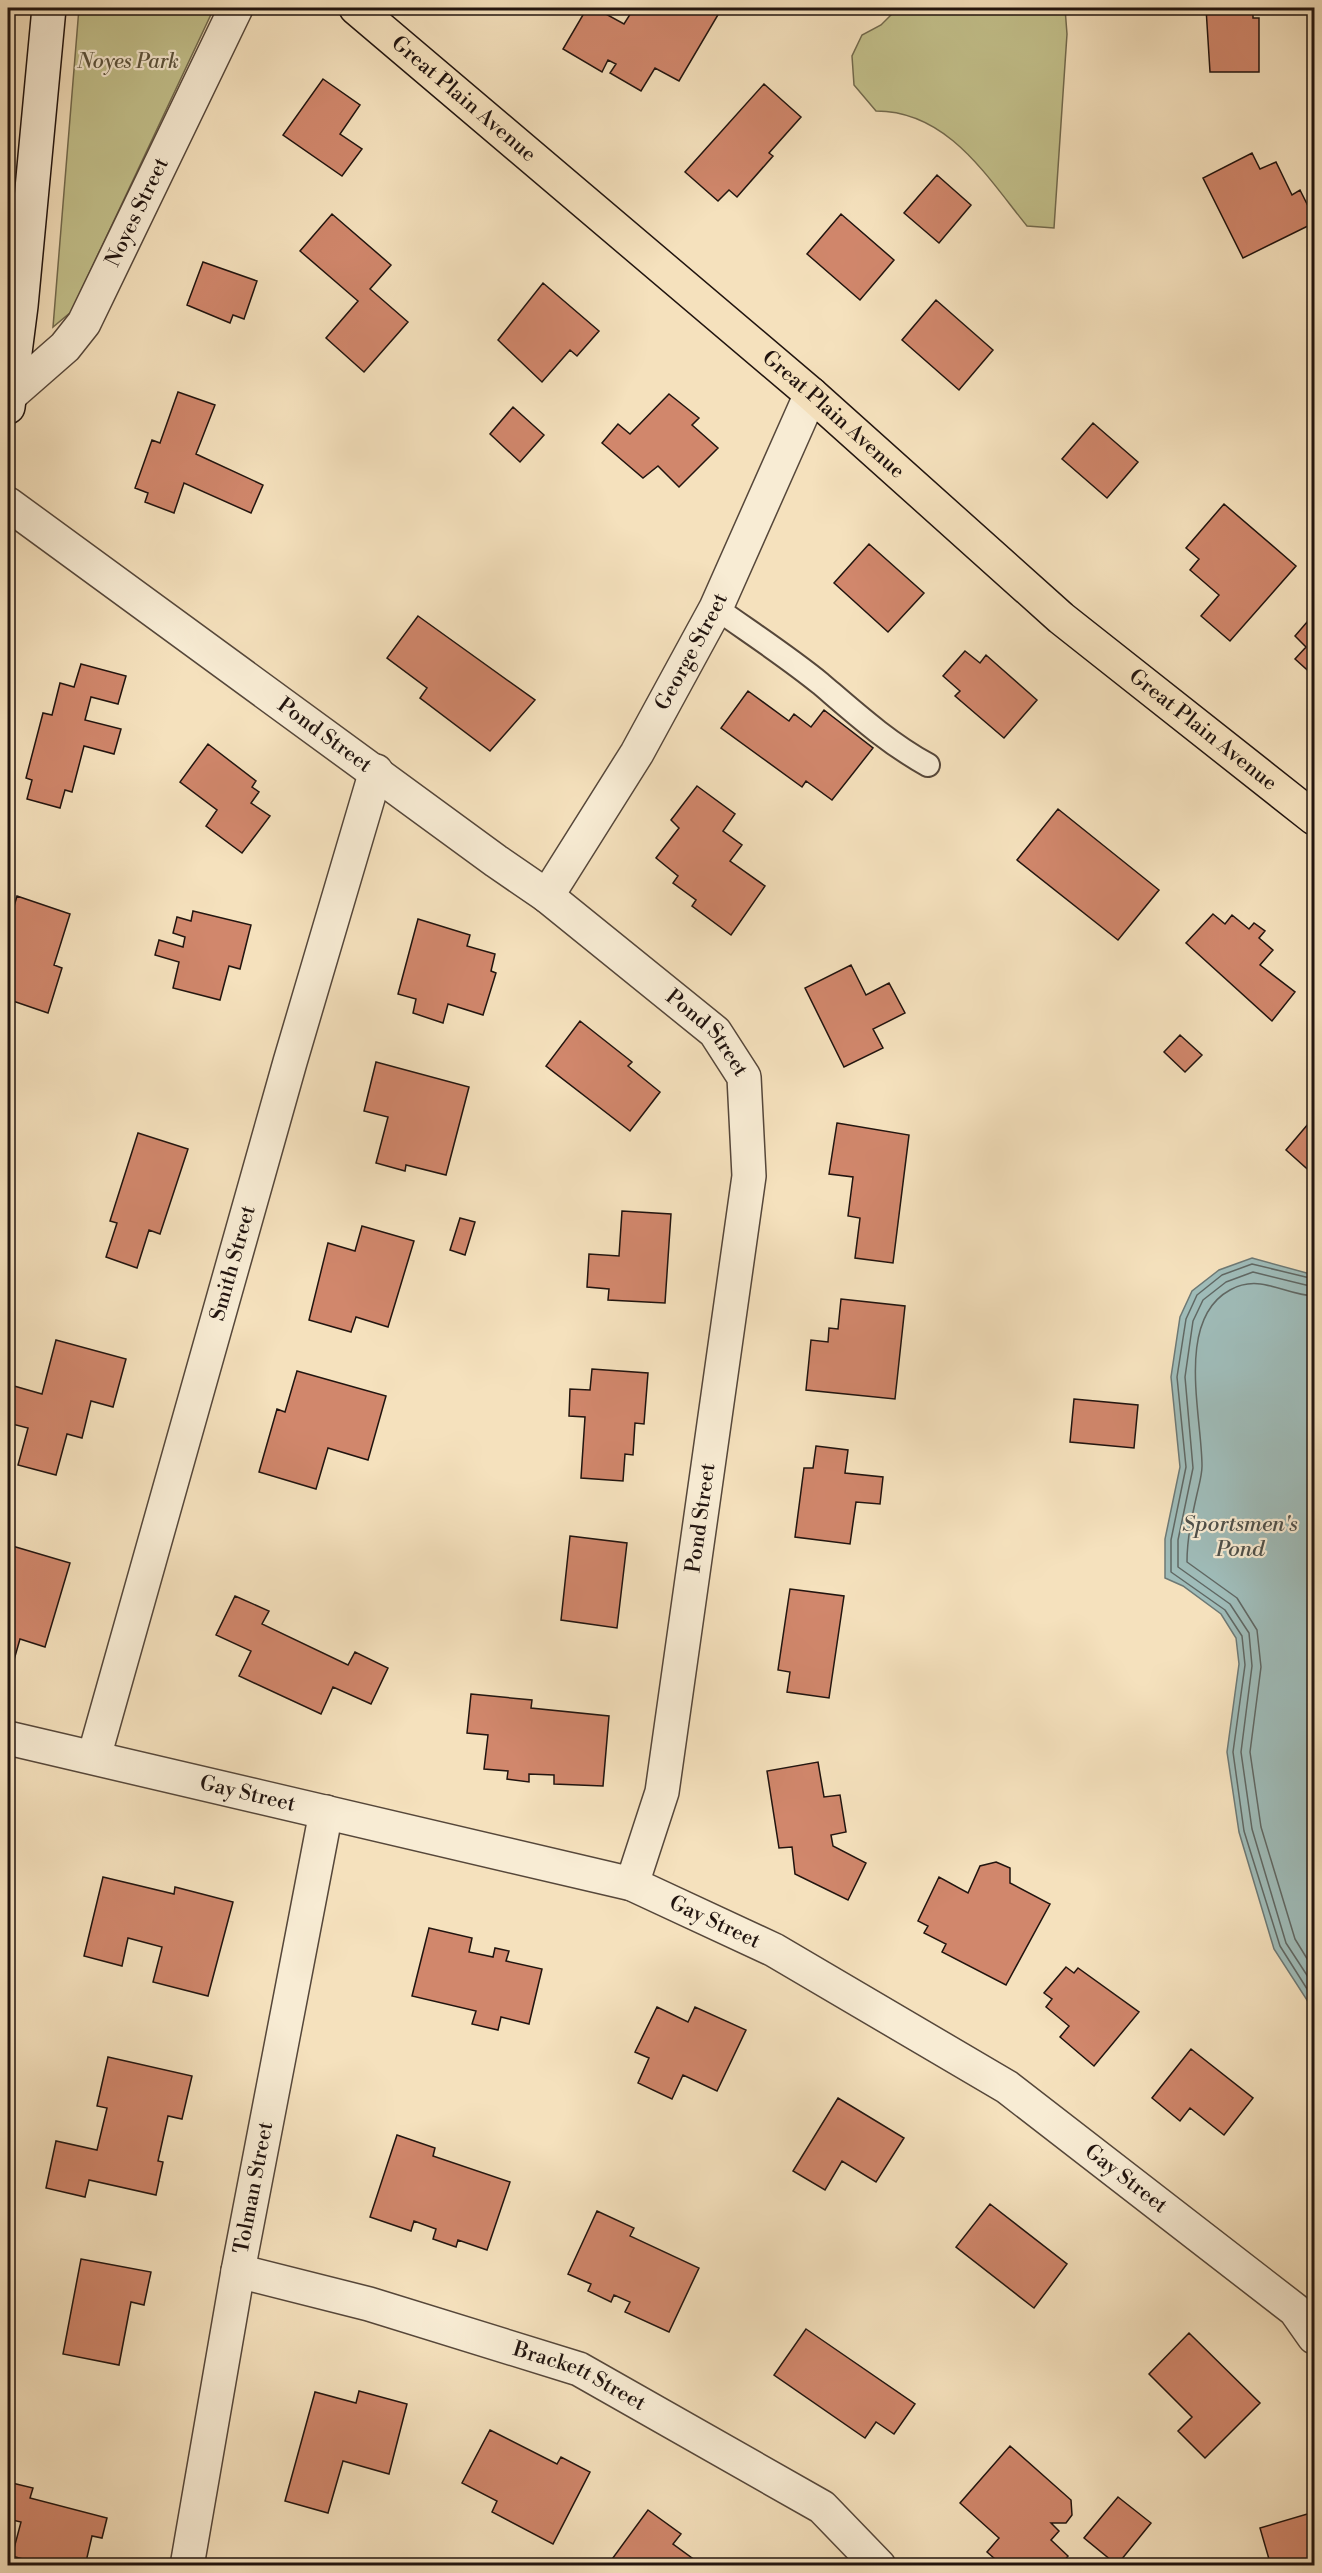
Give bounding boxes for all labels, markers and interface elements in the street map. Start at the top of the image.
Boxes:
street label: Great Plain Avenue [386,31,541,168]
park label: Noyes Park [76,49,179,75]
street label: Noyes Street [100,153,175,271]
street label: Great Plain Avenue [756,345,910,485]
street label: George Street [650,589,734,715]
street label: Great Plain Avenue [1123,663,1282,797]
street label: Pond Street [272,692,377,779]
street label: Pond Street [660,984,754,1082]
street label: Smith Street [205,1202,262,1324]
street label: Pond Street [680,1461,722,1575]
water label: Sportsmen's Pond [1182,1511,1298,1563]
street label: Gay Street [197,1770,299,1818]
street label: Gay Street [665,1890,765,1955]
street label: Tolman Street [229,2119,279,2256]
street label: Gay Street [1079,2139,1173,2219]
street label: Brackett Street [509,2336,651,2417]

